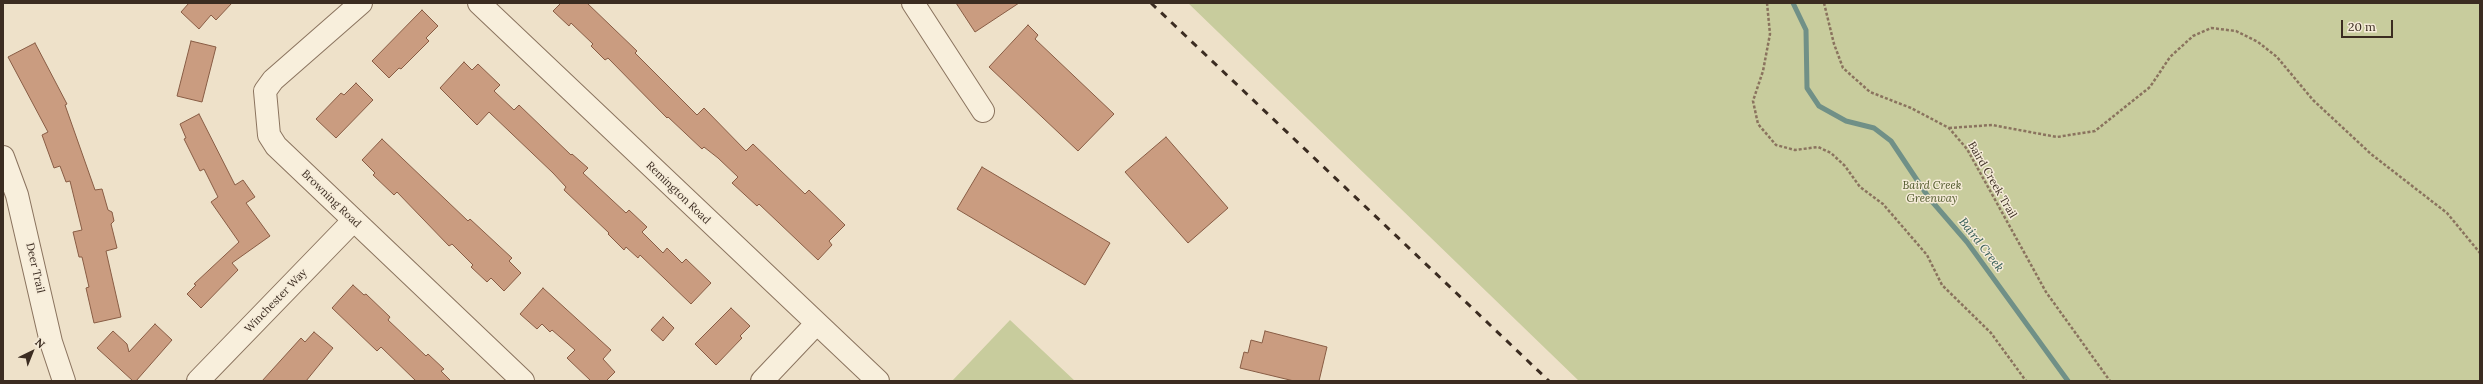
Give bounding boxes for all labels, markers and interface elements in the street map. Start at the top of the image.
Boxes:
scale bar [2343,12,2395,38]
text: 20 m [2348,19,2376,34]
street label: Baird Creek Trail [1965,139,2019,221]
street label: Remington Road [643,159,713,227]
street label: Browning Road [299,167,363,231]
park label: Baird Creek Greenway [1903,179,1961,205]
water label: Baird Creek [1956,215,2006,275]
street label: Deer Trail [23,242,47,294]
street label: Winchester Way [242,266,310,336]
north arrow [12,332,52,372]
text: N [32,335,48,351]

